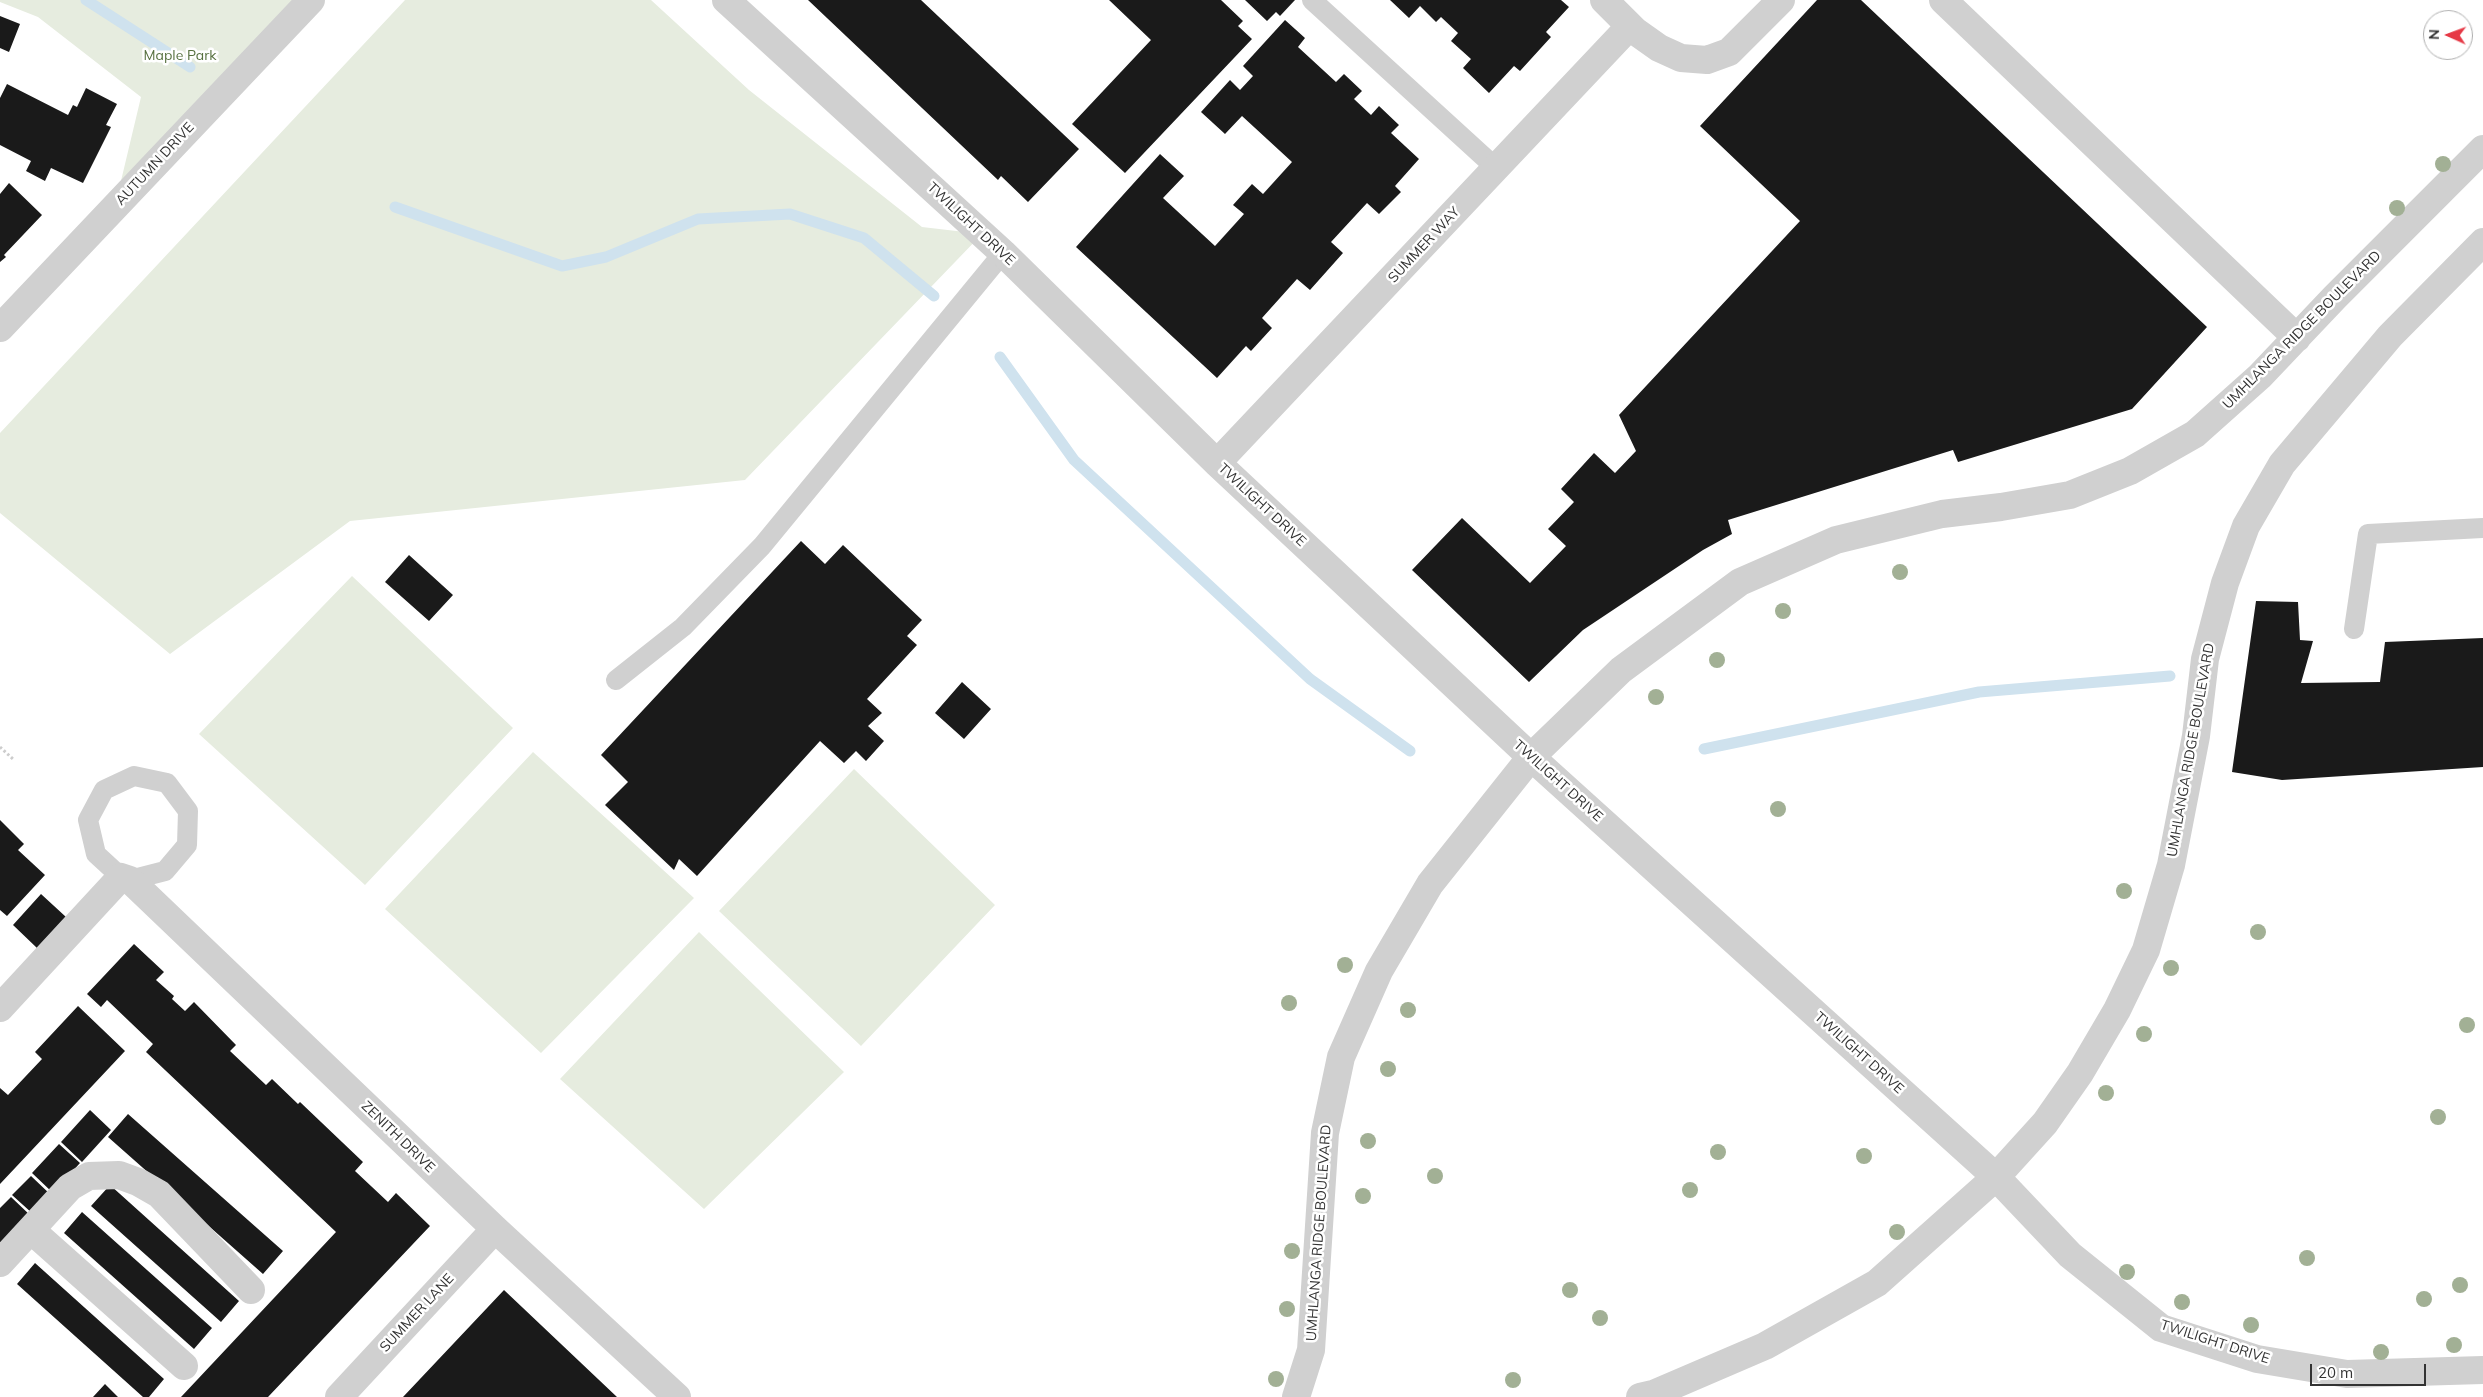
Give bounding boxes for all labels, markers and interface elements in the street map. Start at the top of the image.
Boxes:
north arrow [2423,10,2473,60]
text: N [2425,29,2443,40]
park label: Maple Park [144,48,216,64]
street label: AUTUMN DRIVE [112,119,198,209]
street label: TWILIGHT DRIVE [924,179,1018,269]
street label: SUMMER WAY [1385,204,1463,286]
street label: UMHLANGA RIDGE BOULEVARD [2219,247,2385,413]
street label: TWILIGHT DRIVE [1215,460,1309,550]
street label: UMHLANGA RIDGE BOULEVARD [2164,642,2218,858]
street label: TWILIGHT DRIVE [1510,737,1606,825]
street label: TWILIGHT DRIVE [1811,1009,1907,1097]
street label: ZENITH DRIVE [358,1098,438,1176]
street label: UMHLANGA RIDGE BOULEVARD [1303,1124,1335,1342]
street label: SUMMER LANE [376,1270,458,1356]
street label: TWILIGHT DRIVE [2158,1316,2272,1368]
scale bar [2313,1354,2429,1386]
text: 20 m [2318,1363,2353,1382]

